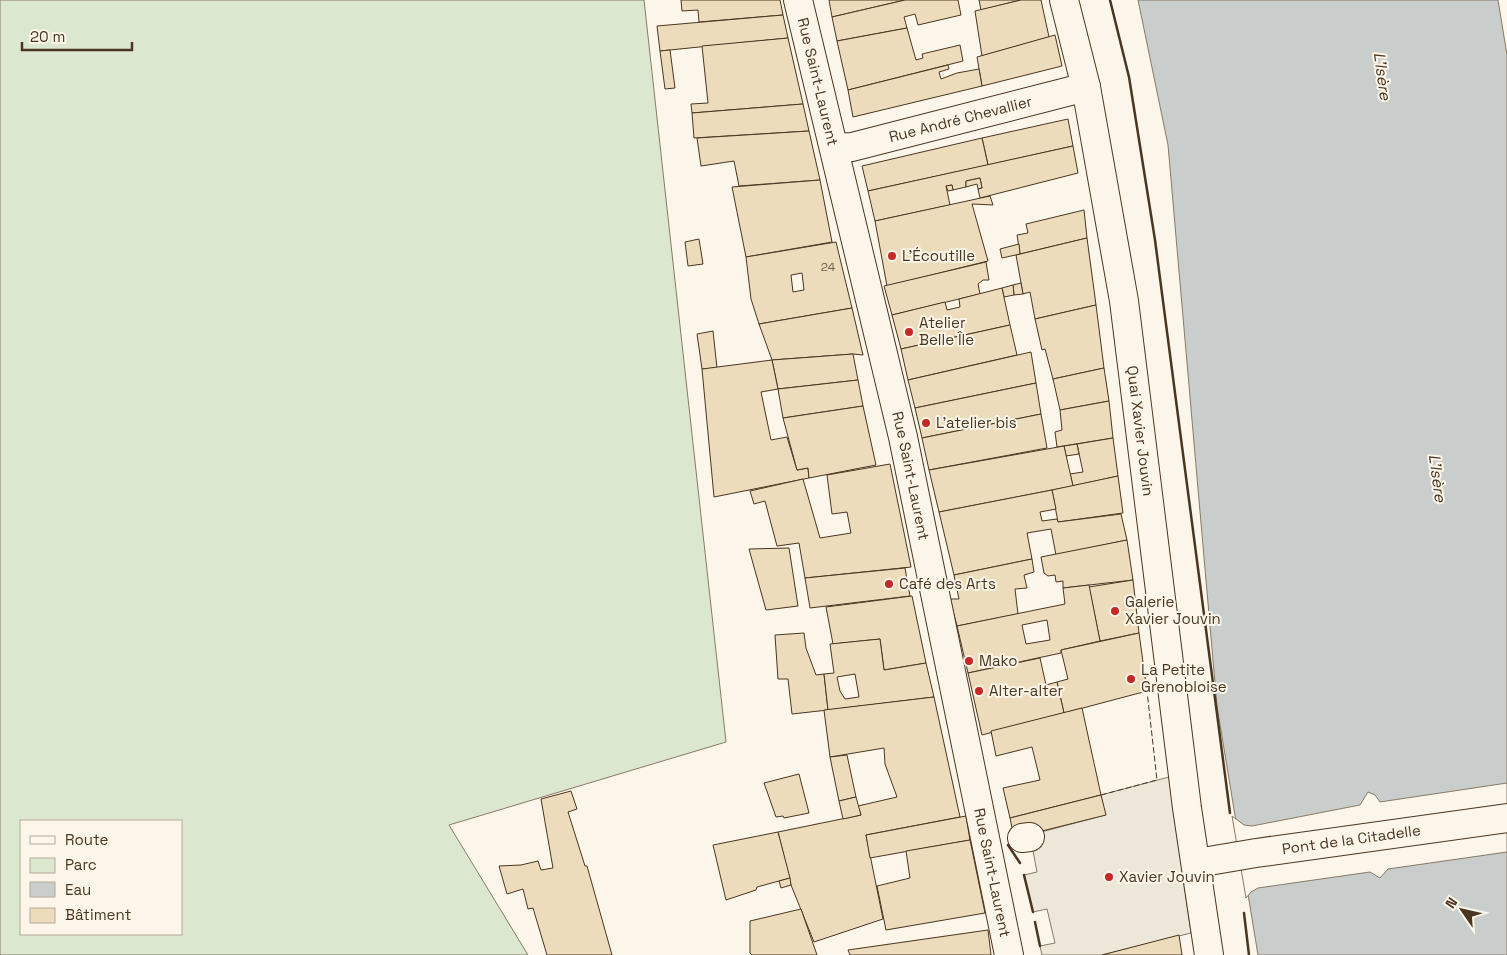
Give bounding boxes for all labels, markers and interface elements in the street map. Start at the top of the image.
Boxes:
street label: Rue Saint-Laurent [794,15,843,148]
scale bar [22,20,132,52]
text: 20 m [30,27,65,46]
water label: L'Isère [1369,51,1396,102]
street label: Rue André Chevallier [887,91,1034,146]
place label: L'Écoutille [902,246,975,265]
marker: L'Écoutille [886,250,898,262]
house number: 24 [821,259,836,275]
place label: Atelier Belle Île [919,313,974,349]
marker: Atelier Belle Île [903,326,915,338]
street label: Quai Xavier Jouvin [1123,365,1158,497]
street label: Rue Saint-Laurent [888,409,934,542]
place label: L'atelier bis [936,413,1017,432]
marker: L'atelier bis [920,417,932,429]
water label: L'Isère [1424,453,1451,504]
place label: Café des Arts [899,574,996,593]
marker: Café des Arts [883,578,895,590]
place label: Galerie Xavier Jouvin [1125,592,1221,628]
marker: Galerie Xavier Jouvin [1109,605,1121,617]
place label: Mako [979,651,1018,670]
marker: Mako [963,655,975,667]
place label: La Petite Grenobloise [1141,660,1227,696]
marker: La Petite Grenobloise [1125,673,1137,685]
place label: Alter-alter [989,681,1064,700]
marker: Alter-alter [973,685,985,697]
street label: Rue Saint-Laurent [970,806,1015,939]
legend [20,820,182,935]
street label: Pont de la Citadelle [1281,820,1422,858]
text: Route [65,830,109,849]
text: Parc [65,855,97,874]
place label: Xavier Jouvin [1119,867,1215,886]
marker: Xavier Jouvin [1103,871,1115,883]
text: Eau [65,880,91,899]
north arrow [1437,885,1487,935]
text: N [1441,894,1461,912]
text: Bâtiment [65,905,131,924]

